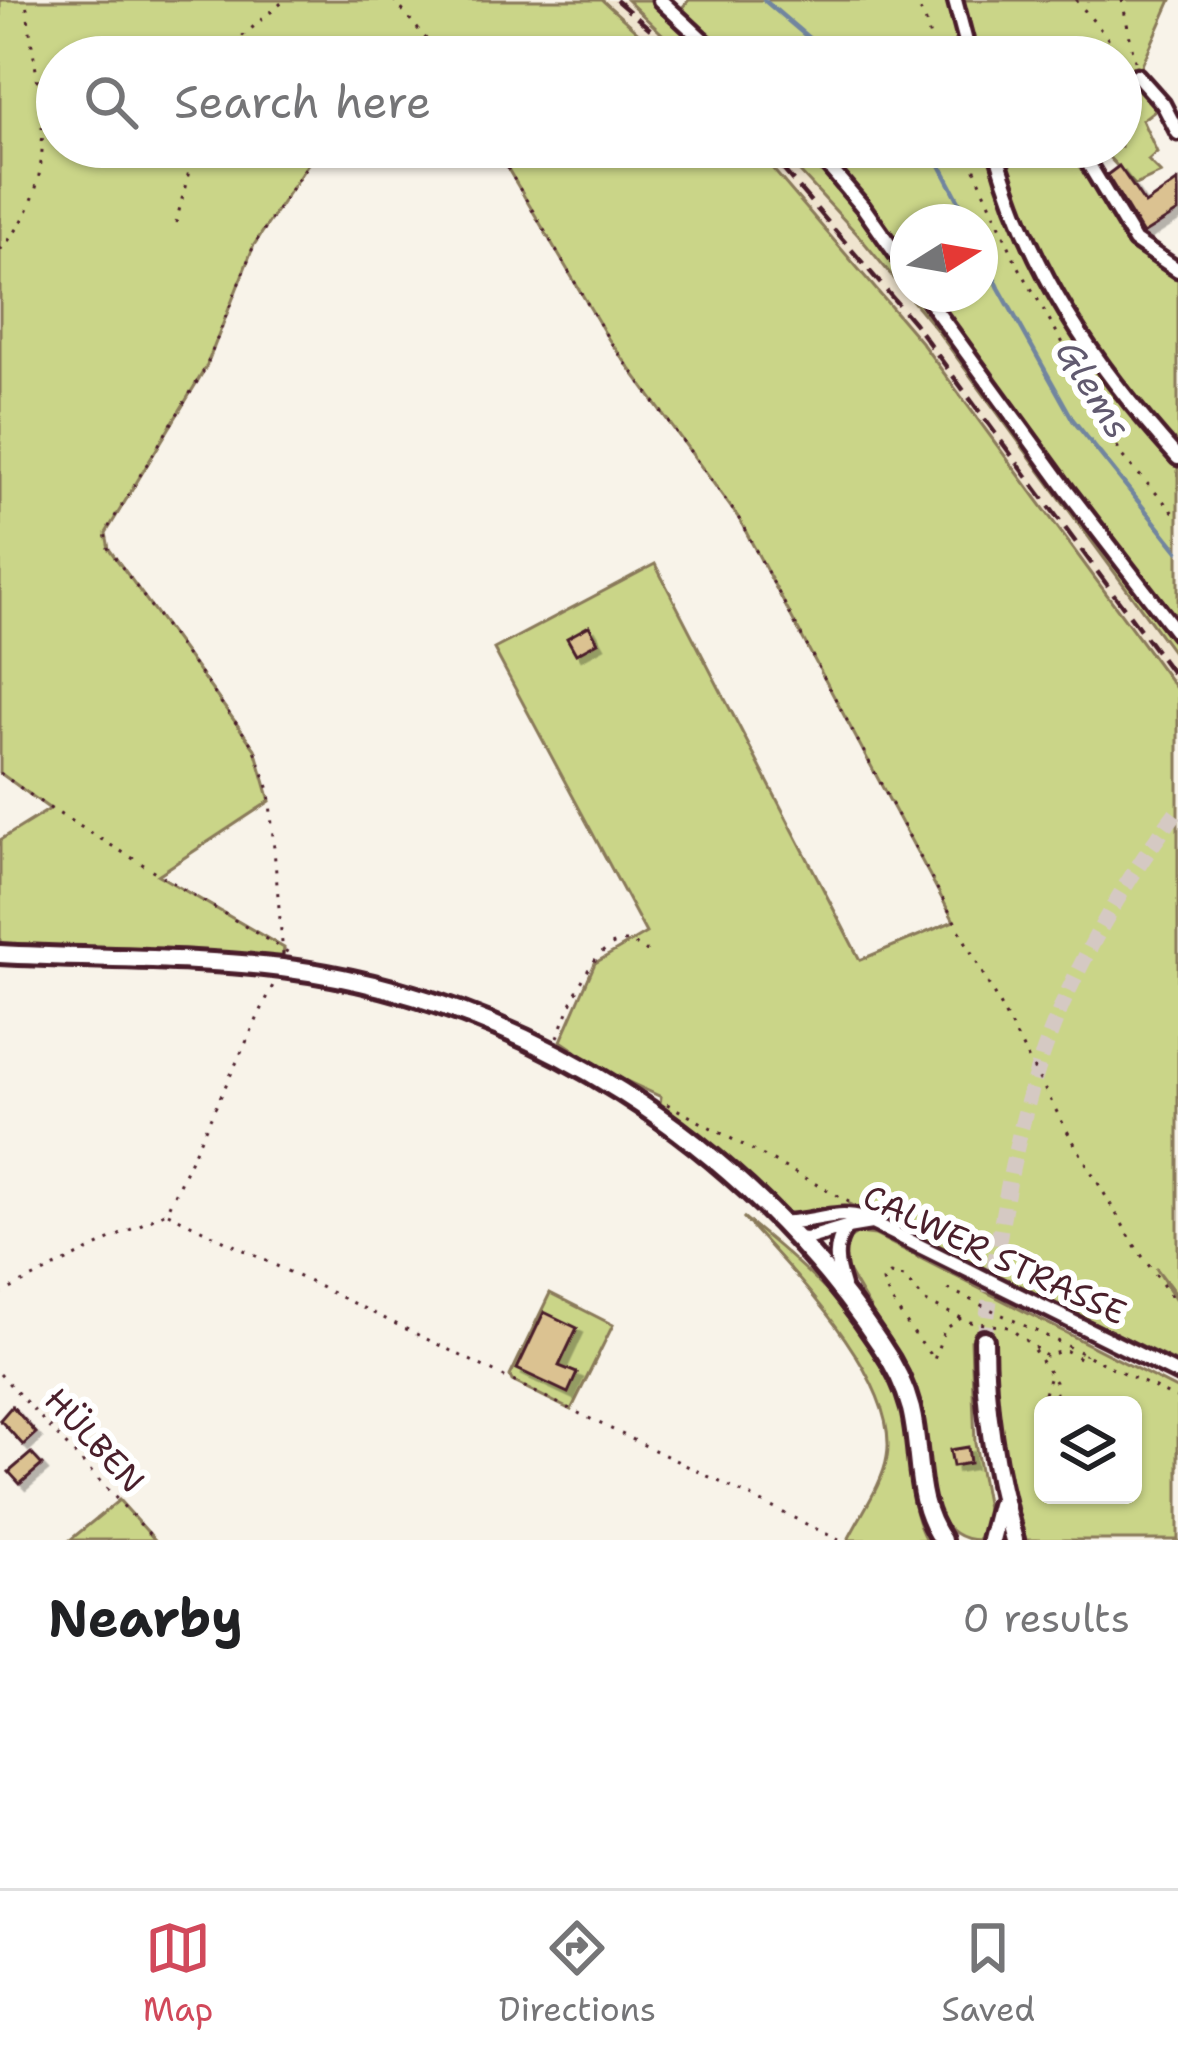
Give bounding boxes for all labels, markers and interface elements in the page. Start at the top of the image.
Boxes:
search box [36,36,1142,168]
icon: search [78,69,144,135]
text: Search here [174,72,431,132]
north arrow [890,204,998,312]
water label: Glems [1044,331,1143,448]
street label: CALWER STRASSE [856,1174,1134,1335]
street label: HÜLBEN [34,1378,155,1503]
map controls [1034,1396,1142,1504]
button: layers [1034,1396,1142,1504]
text: Nearby [48,1584,243,1652]
text: 0 results [963,1592,1130,1644]
tab: Map [143,1915,213,2032]
tab: Directions [499,1915,656,2032]
tab: Saved [942,1915,1035,2032]

